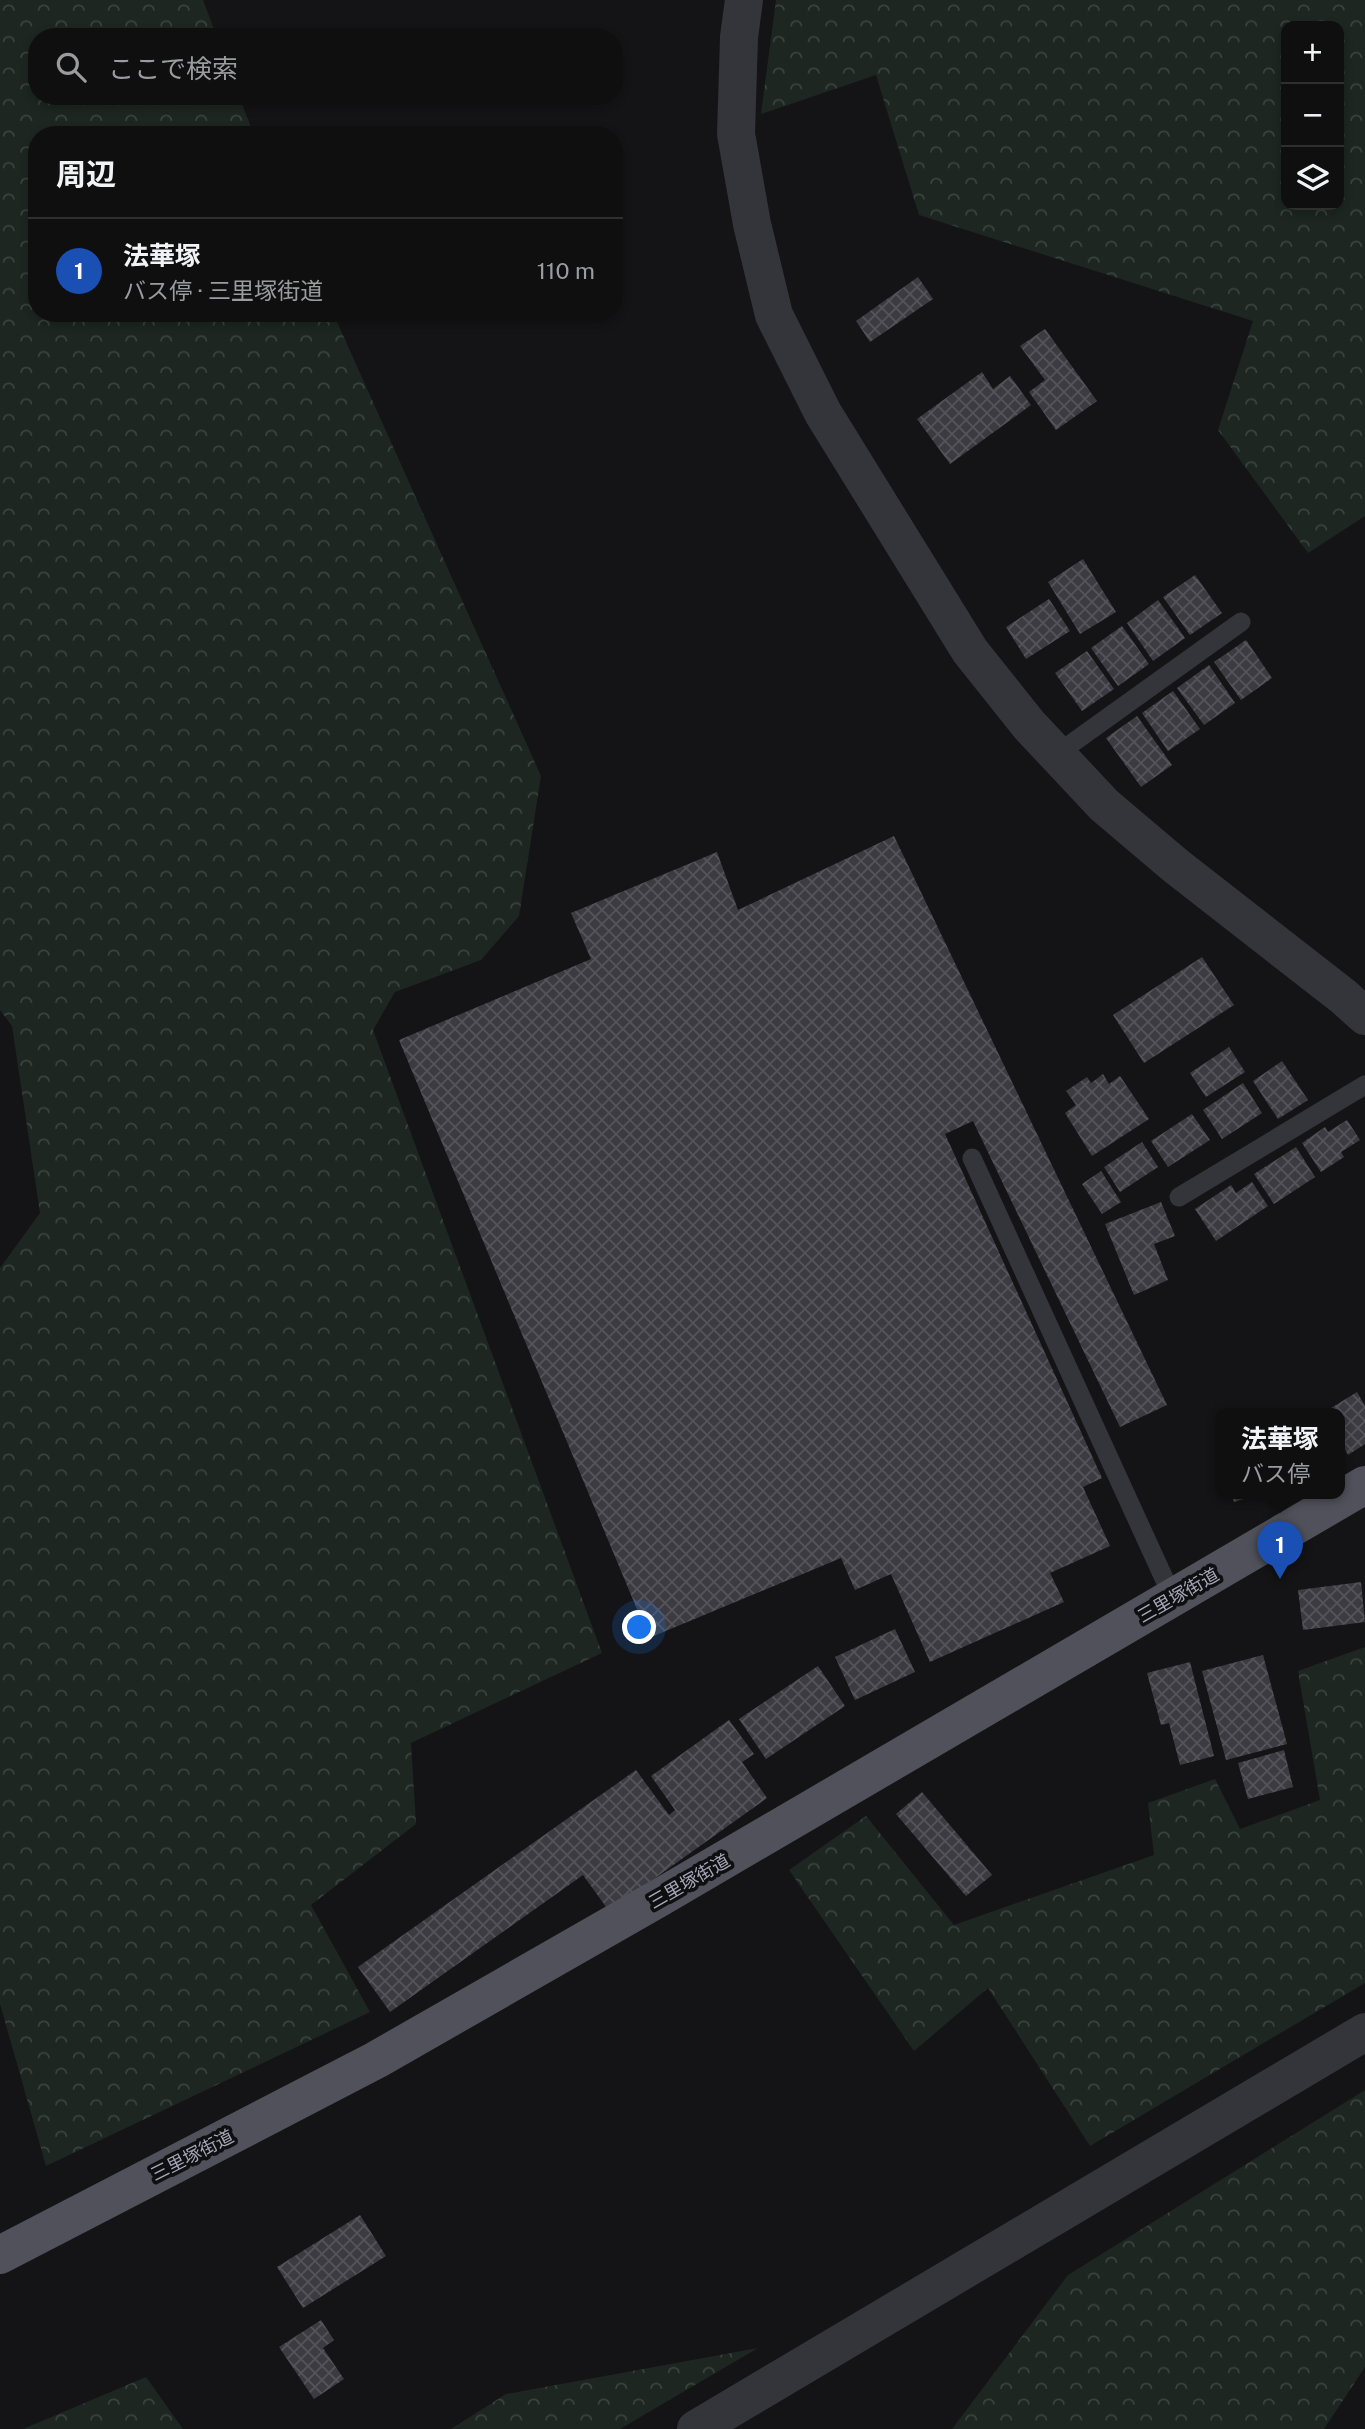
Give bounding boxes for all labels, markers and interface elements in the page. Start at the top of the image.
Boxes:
map controls [1281,21,1344,210]
button: + [1281,21,1344,84]
search box [28,28,623,105]
icon: search [52,48,90,86]
text: ここで検索 [108,53,238,84]
button: − [1281,84,1344,147]
button: layers [1281,147,1344,210]
text: 周辺 [56,156,116,192]
text: 法華塚 [123,240,201,271]
text: 1 [74,257,84,284]
text: 110 m [537,257,595,284]
text: バス停 · 三里塚街道 [123,277,323,304]
popup [1215,1408,1345,1499]
text: 法華塚 [1241,1423,1319,1454]
text: バス停 [1241,1460,1310,1487]
pin: 1 [1257,1521,1303,1579]
street label: 三里塚街道 [1134,1563,1222,1627]
your location [622,1610,656,1644]
street label: 三里塚街道 [645,1849,733,1913]
street label: 三里塚街道 [147,2125,237,2185]

